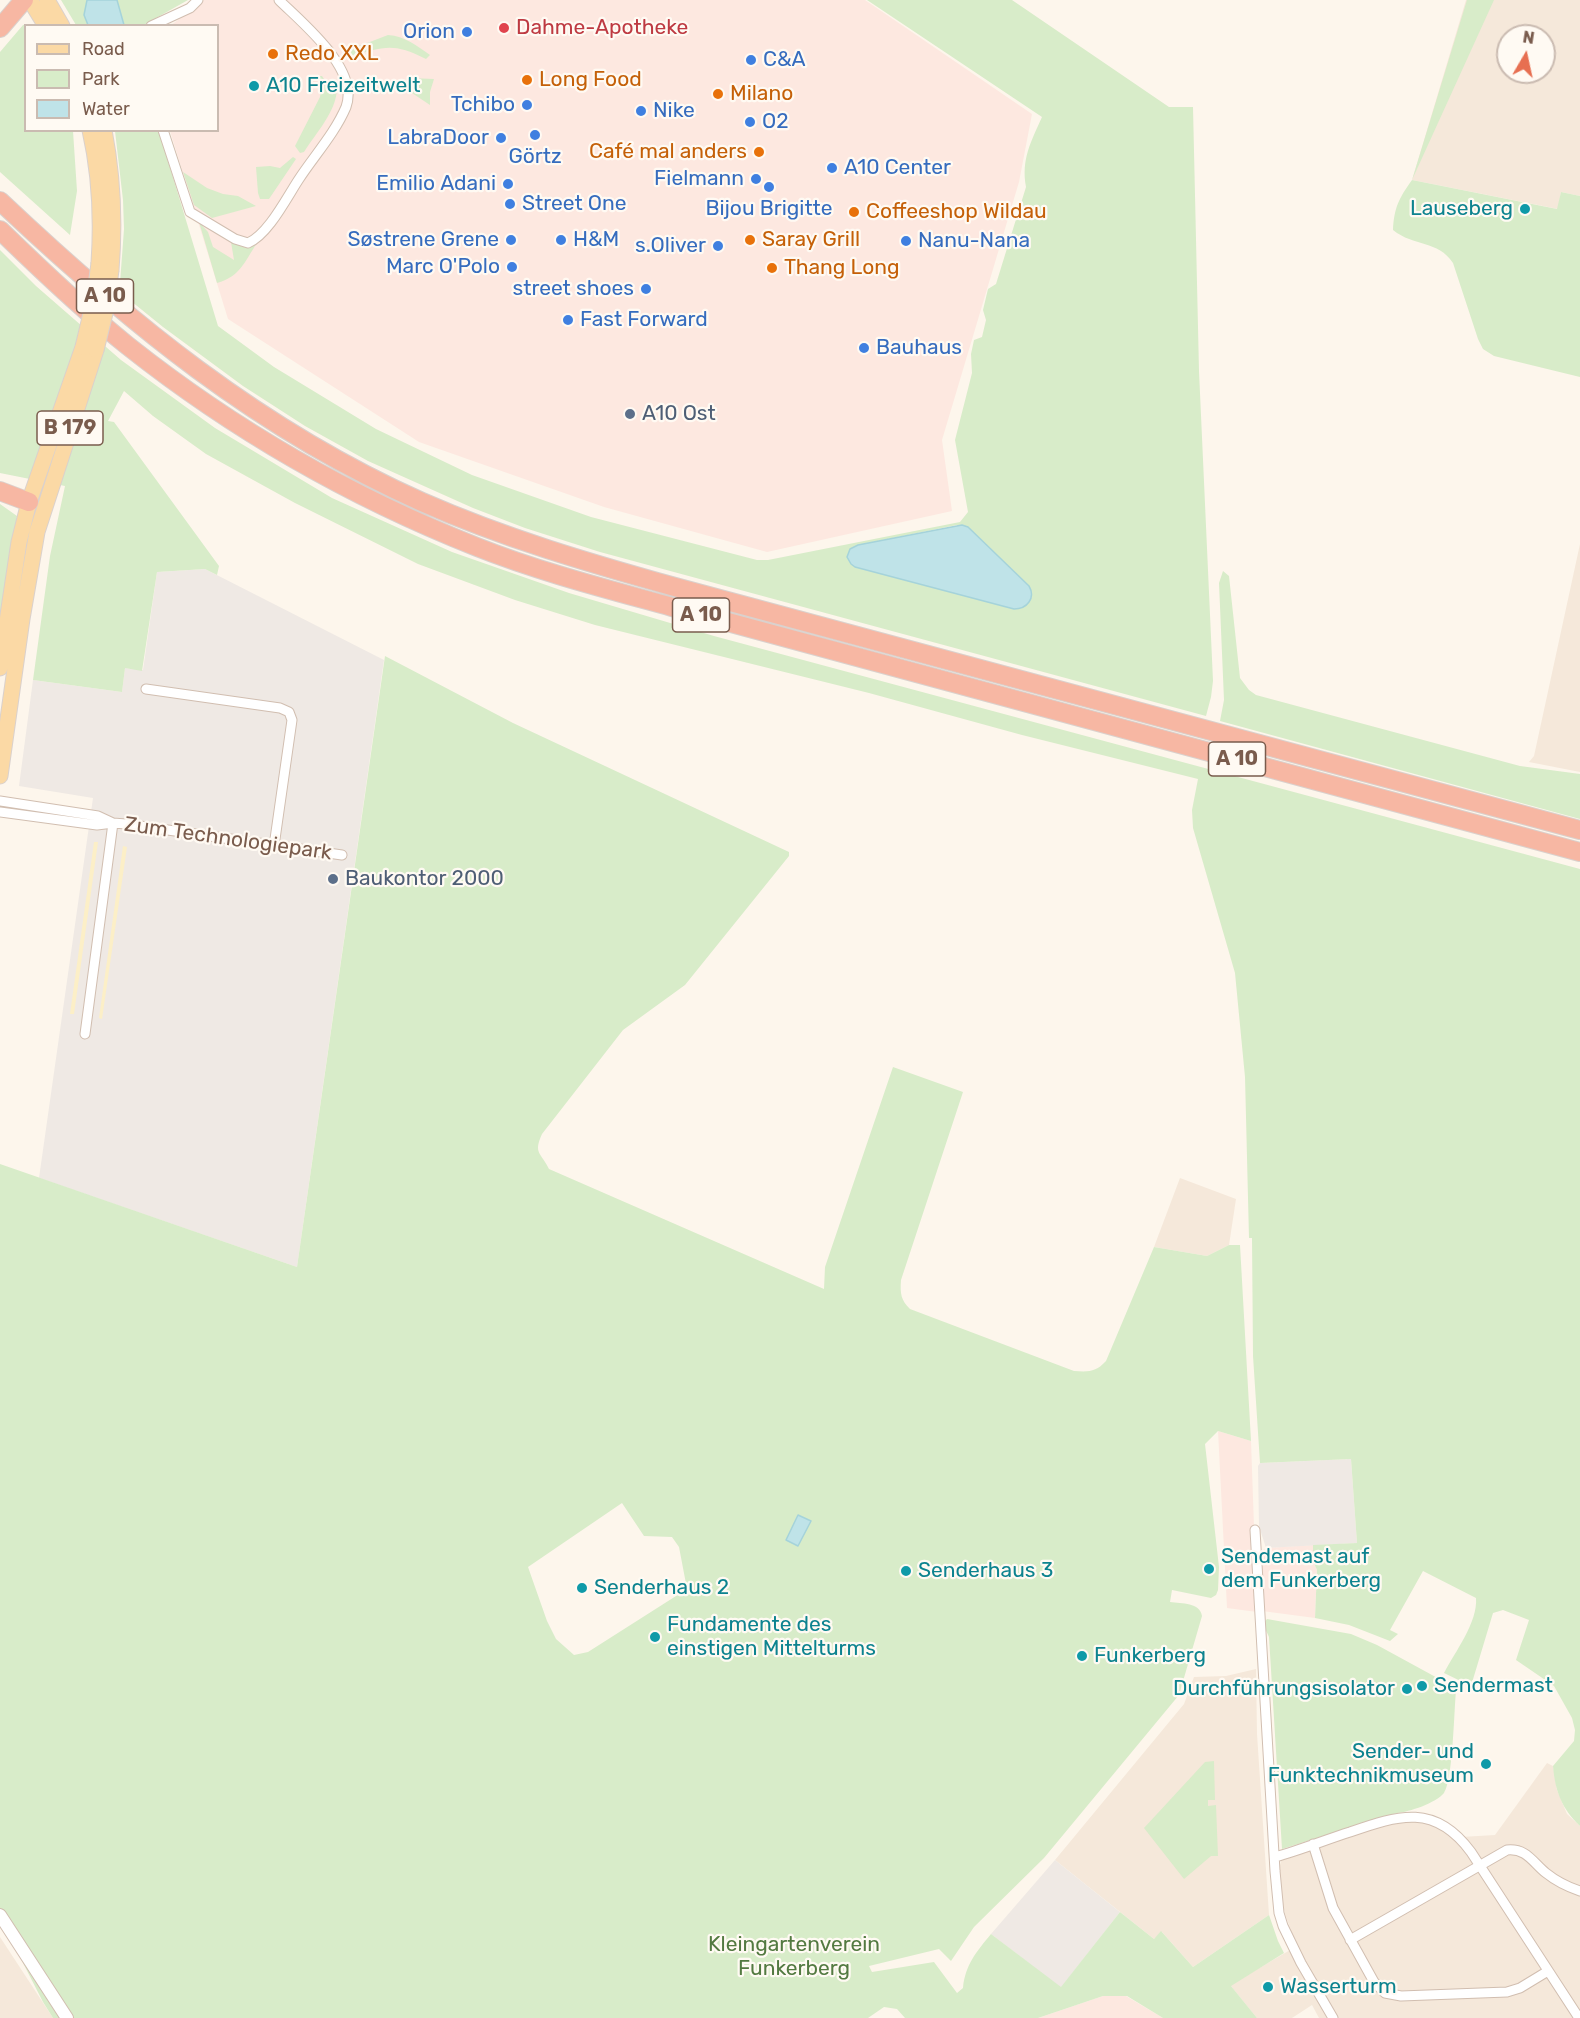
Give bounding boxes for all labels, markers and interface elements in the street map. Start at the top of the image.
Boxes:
place label: Dahme-Apotheke [516,15,688,41]
place label: Orion [403,19,455,45]
marker: Dahme-Apotheke [497,21,511,35]
legend [24,24,219,132]
north arrow [1496,24,1556,84]
marker: Orion [460,25,474,39]
text: N [1521,27,1536,48]
text: Road [82,38,125,60]
place label: Redo XXL [285,41,378,67]
marker: Redo XXL [266,47,280,61]
place label: C&A [763,47,806,73]
marker: C&A [744,53,758,67]
place label: Long Food [539,67,642,93]
text: Park [82,68,119,90]
place label: A10 Freizeitwelt [266,73,420,99]
marker: Long Food [520,73,534,87]
marker: A10 Freizeitwelt [247,79,261,93]
place label: Milano [730,81,793,107]
marker: Milano [711,87,725,101]
place label: Tchibo [451,92,515,118]
text: Water [82,98,130,120]
marker: Tchibo [520,98,534,112]
place label: Nike [653,98,695,124]
marker: Nike [634,104,648,118]
place label: O2 [762,109,789,135]
marker: O2 [743,115,757,129]
place label: LabraDoor [387,125,489,151]
marker: Görtz [528,128,542,142]
marker: LabraDoor [494,131,508,145]
place label: Café mal anders [589,139,747,165]
place label: Görtz [508,144,562,170]
marker: Café mal anders [752,145,766,159]
place label: A10 Center [844,155,951,181]
marker: A10 Center [825,161,839,175]
place label: Fielmann [654,166,744,192]
place label: Emilio Adani [376,171,496,197]
marker: Fielmann [749,172,763,186]
marker: Emilio Adani [501,177,515,191]
marker: Bijou Brigitte [762,180,776,194]
place label: Street One [522,191,627,217]
place label: Bijou Brigitte [705,196,833,222]
place label: Lauseberg [1410,196,1513,222]
marker: Street One [503,197,517,211]
place label: Coffeeshop Wildau [866,199,1047,225]
marker: Lauseberg [1518,202,1532,216]
marker: Coffeeshop Wildau [847,205,861,219]
place label: Søstrene Grene [347,227,499,253]
place label: H&M [573,227,619,253]
place label: Saray Grill [762,227,860,253]
place label: Nanu-Nana [918,228,1030,254]
marker: Søstrene Grene [504,233,518,247]
marker: H&M [554,233,568,247]
place label: s.Oliver [635,233,706,259]
marker: Saray Grill [743,233,757,247]
marker: Nanu-Nana [899,234,913,248]
marker: s.Oliver [711,239,725,253]
place label: Marc O'Polo [386,254,500,280]
place label: Thang Long [784,255,899,281]
marker: Marc O'Polo [505,260,519,274]
marker: Thang Long [765,261,779,275]
place label: street shoes [512,276,634,302]
road number: A 10 [76,279,134,313]
marker: street shoes [639,282,653,296]
place label: Fast Forward [580,307,708,333]
marker: Fast Forward [561,313,575,327]
place label: Bauhaus [876,335,962,361]
marker: Bauhaus [857,341,871,355]
place label: A10 Ost [642,401,716,427]
marker: A10 Ost [623,407,637,421]
road number: B 179 [37,411,103,445]
road number: A 10 [672,598,730,632]
road number: A 10 [1208,742,1266,776]
street label: Zum Technologiepark [123,812,333,866]
place label: Baukontor 2000 [345,866,504,892]
marker: Baukontor 2000 [326,872,340,886]
place label: Sendemast auf dem Funkerberg [1221,1544,1381,1594]
place label: Senderhaus 3 [918,1558,1053,1584]
marker: Sendemast auf dem Funkerberg [1202,1562,1216,1576]
marker: Senderhaus 3 [899,1564,913,1578]
place label: Senderhaus 2 [594,1575,729,1601]
marker: Senderhaus 2 [575,1581,589,1595]
place label: Fundamente des einstigen Mittelturms [667,1612,876,1662]
marker: Fundamente des einstigen Mittelturms [648,1630,662,1644]
place label: Funkerberg [1094,1643,1206,1669]
marker: Funkerberg [1075,1649,1089,1663]
place label: Sendermast [1434,1673,1553,1699]
place label: Durchführungsisolator [1173,1676,1395,1702]
marker: Sendermast [1415,1679,1429,1693]
marker: Durchführungsisolator [1400,1682,1414,1696]
place label: Sender- und Funktechnikmuseum [1268,1739,1474,1789]
marker: Sender- und Funktechnikmuseum [1479,1757,1493,1771]
park label: Kleingartenverein Funkerberg [708,1932,880,1982]
place label: Wasserturm [1280,1974,1397,2000]
marker: Wasserturm [1261,1980,1275,1994]

